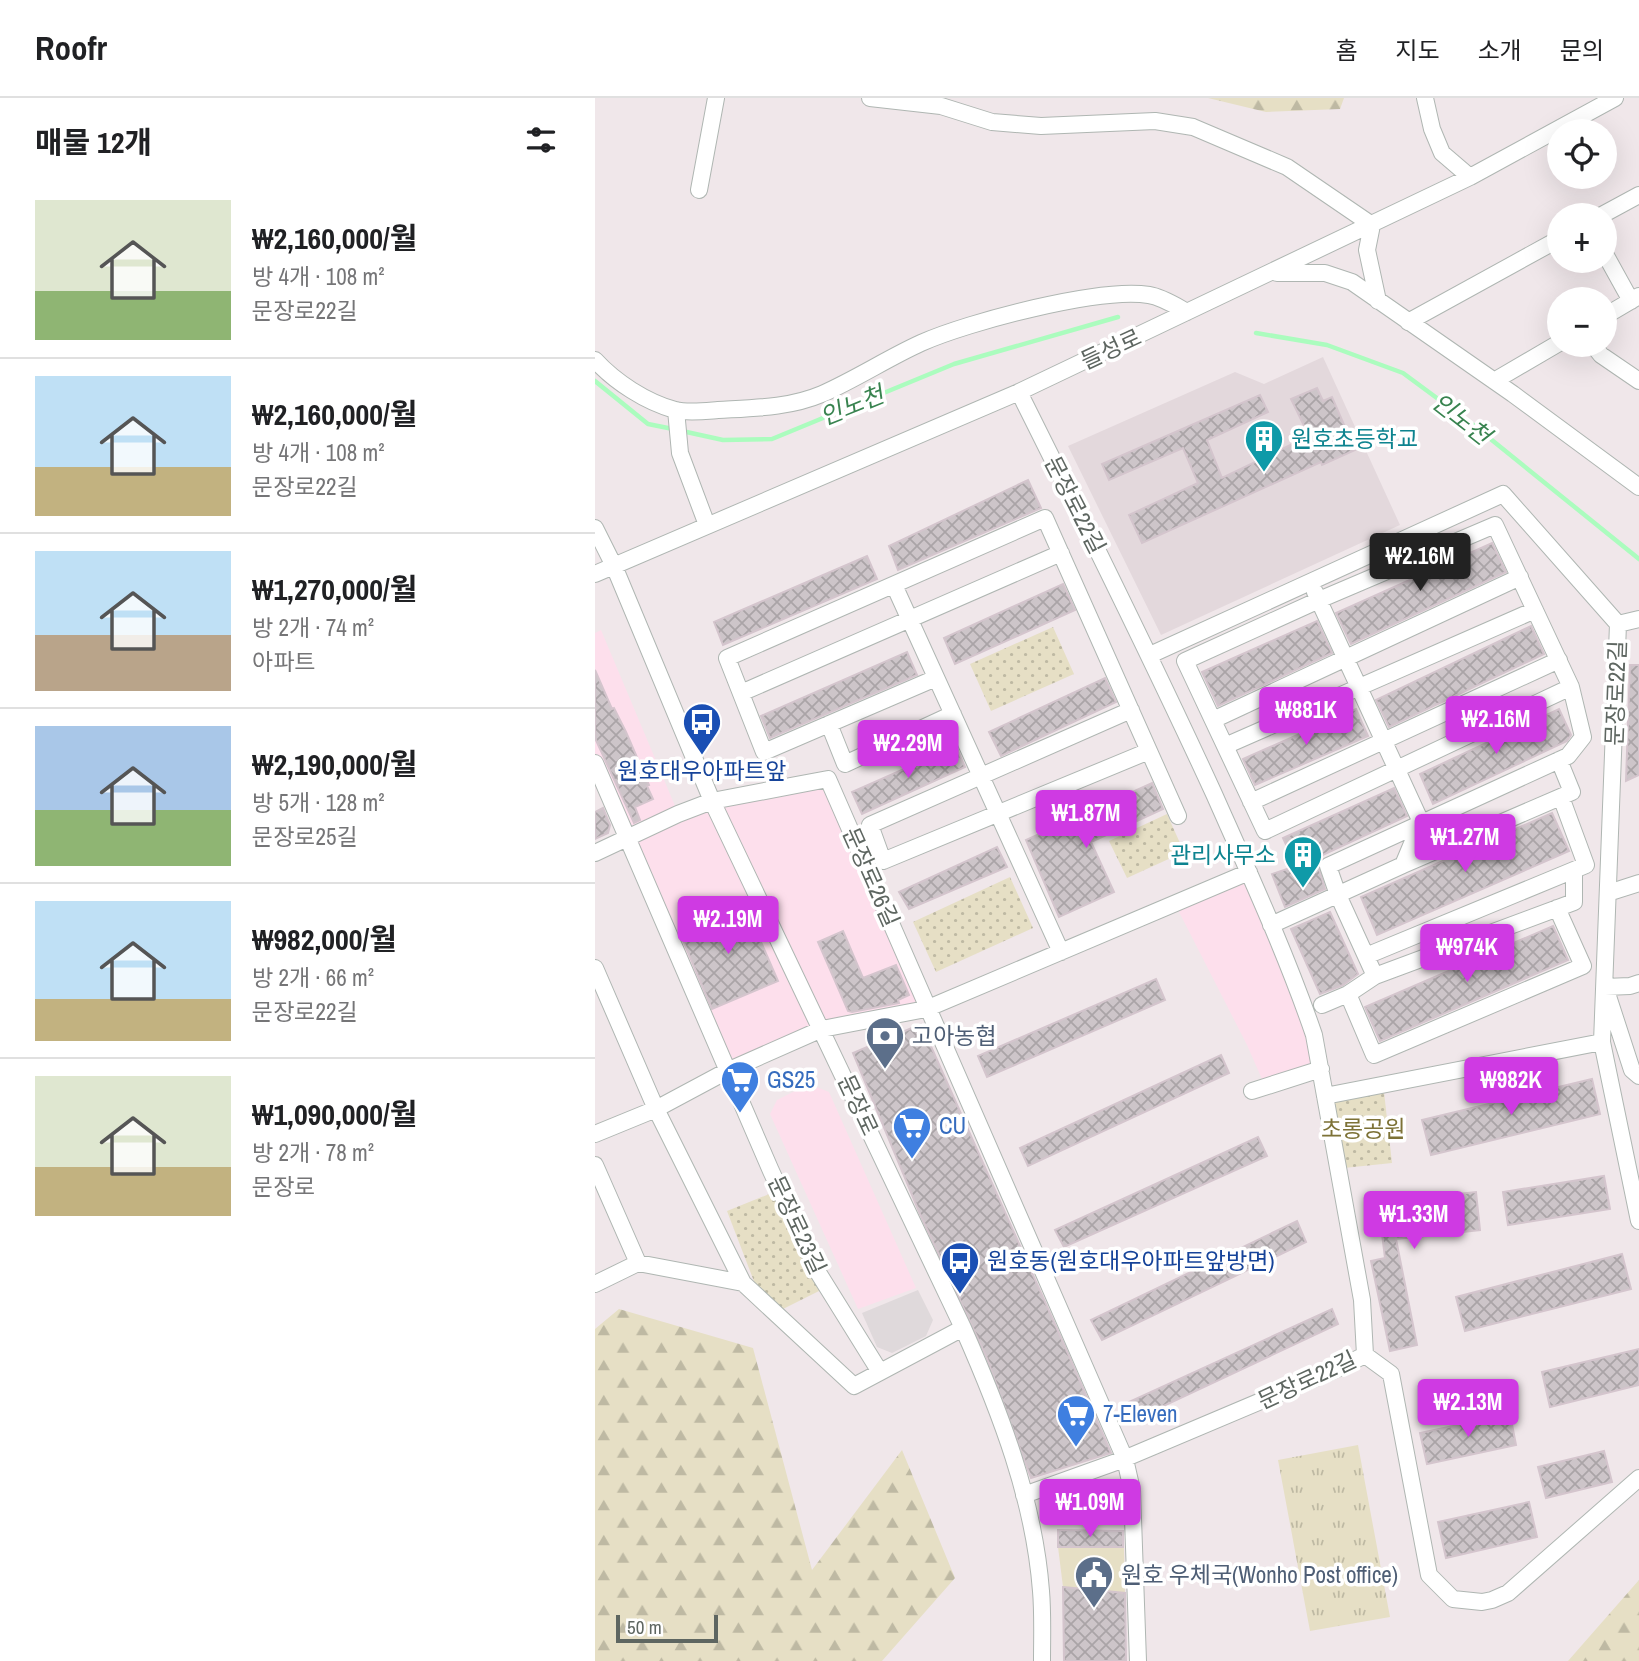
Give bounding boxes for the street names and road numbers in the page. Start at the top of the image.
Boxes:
street label: 들성로 [1075,321,1146,376]
street label: 문장로22길 [1038,451,1113,559]
street label: 문장로22길 [1598,640,1633,746]
street label: 문장로26길 [836,822,907,931]
street label: 문장로 [831,1069,886,1140]
street label: 문장로23길 [761,1170,834,1279]
street label: 문장로22길 [1252,1343,1361,1416]

